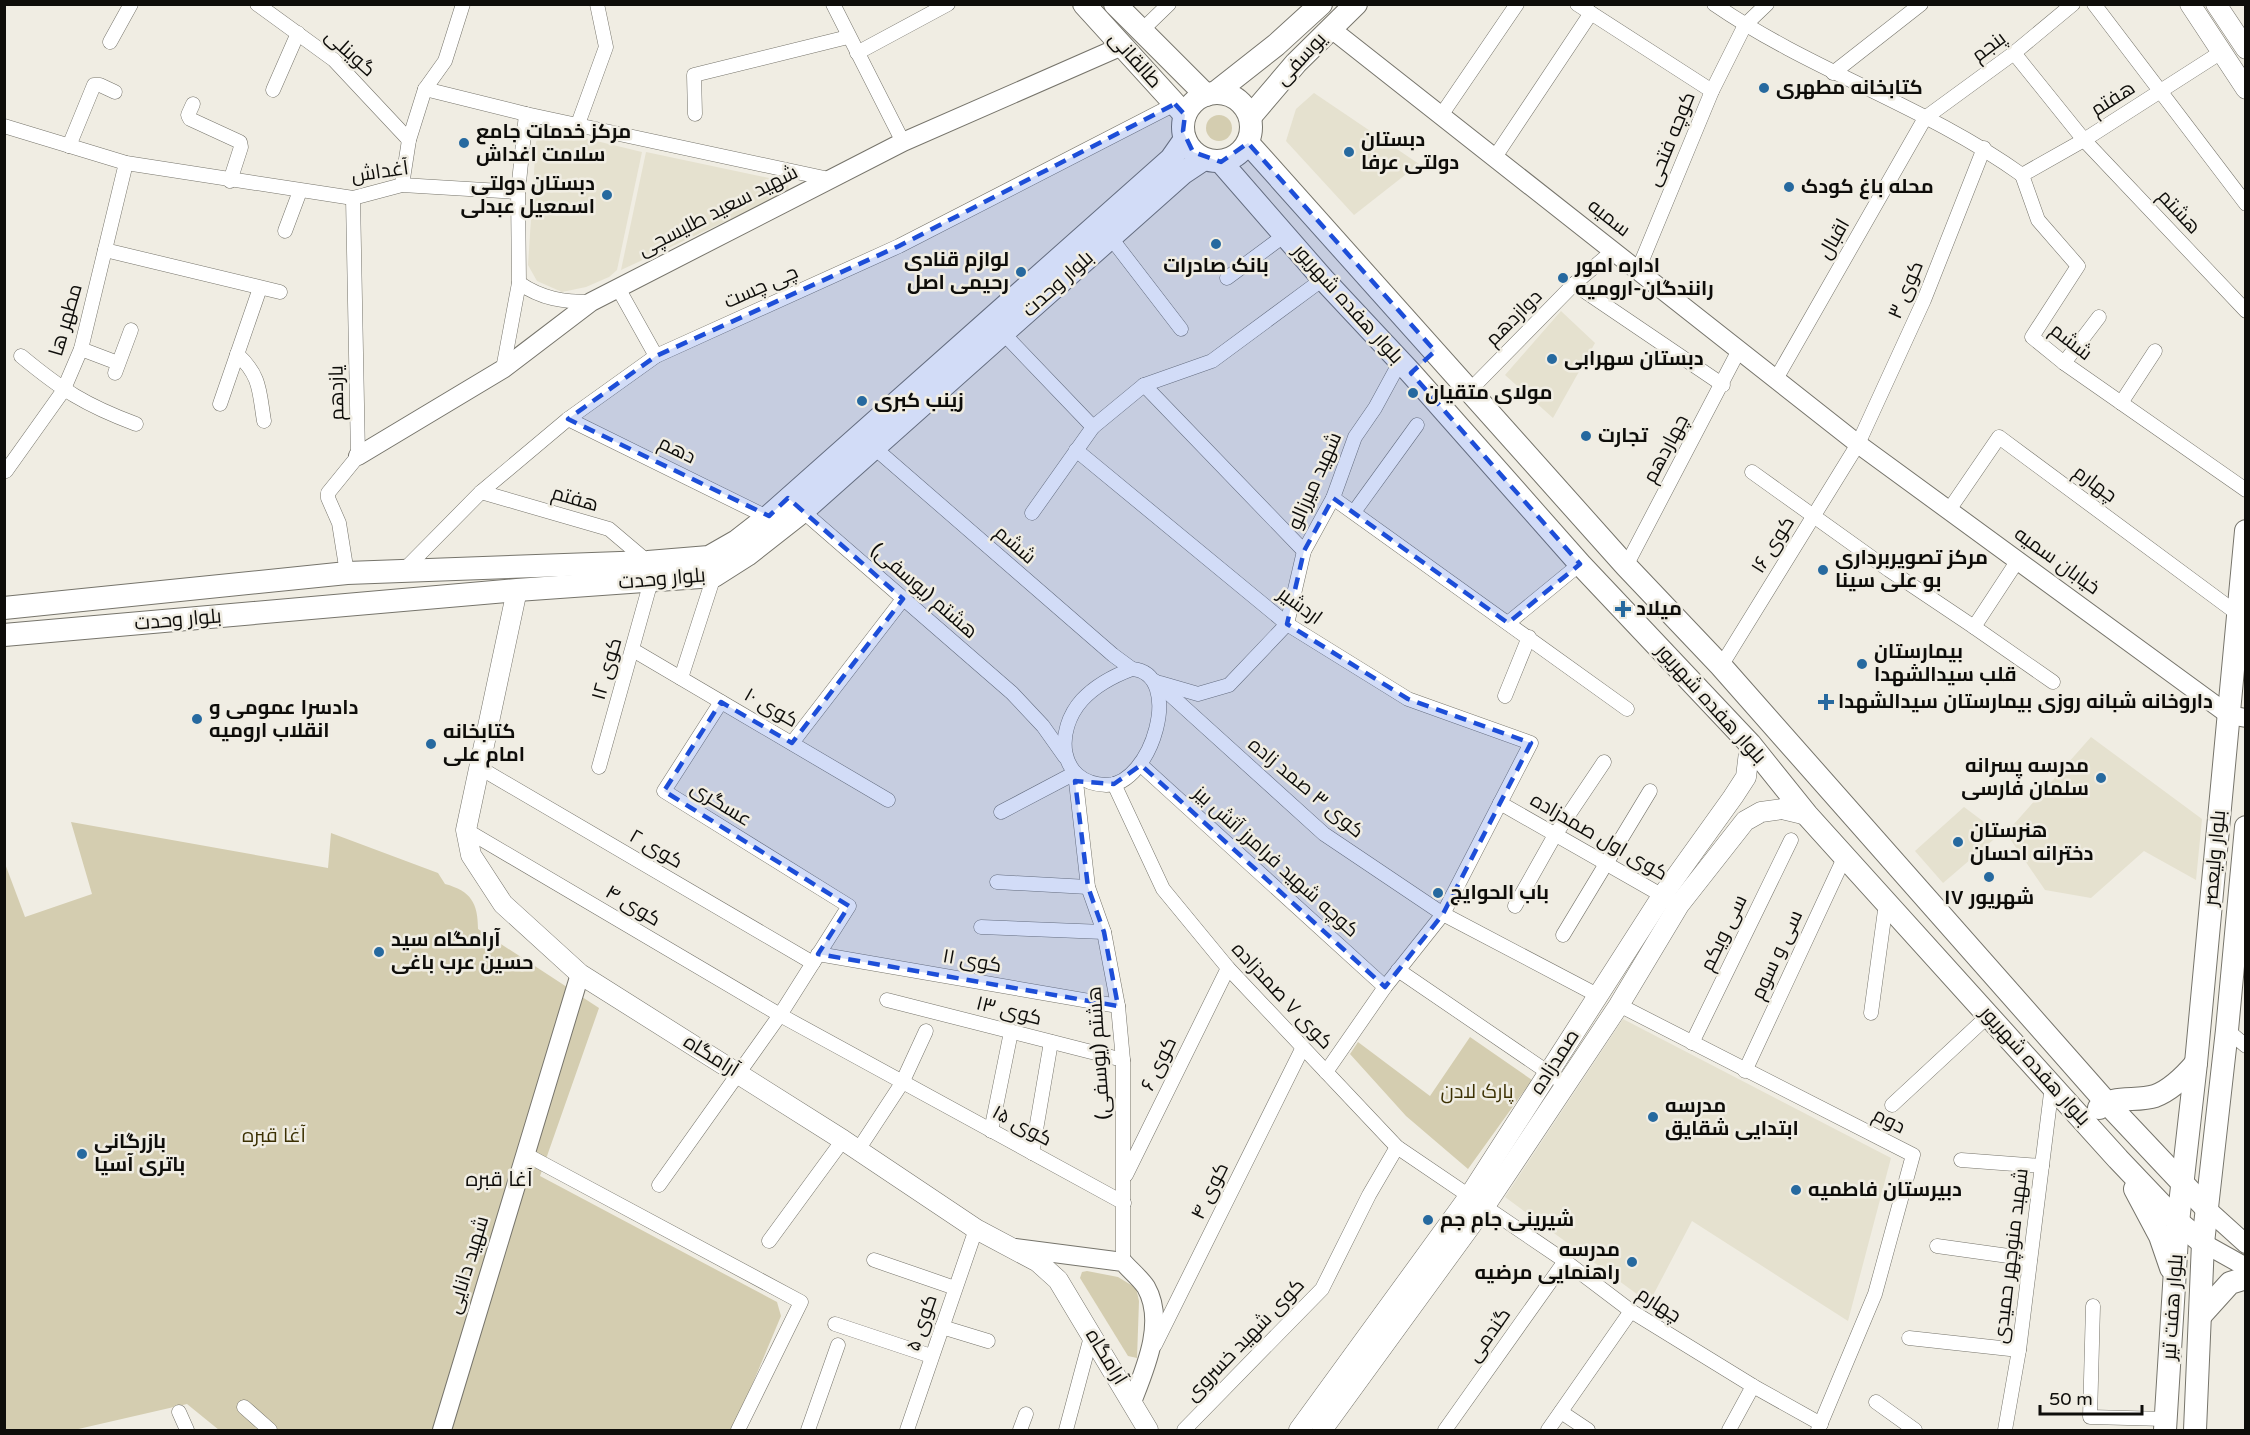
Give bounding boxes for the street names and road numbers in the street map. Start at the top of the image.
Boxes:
street label: گوینلی [320,24,380,82]
street label: پنجم [1967,26,2012,68]
street label: طالقانی [1103,27,1167,93]
street label: یوسفی [1270,27,1332,91]
street label: هفتم [2086,76,2140,123]
street label: کوچه فتحی [1641,88,1701,190]
street label: آغداش [350,156,411,188]
street label: شهید سعید طلیسچی [634,160,802,262]
street label: هشتم [2152,185,2206,240]
street label: سمیه [1583,194,1635,242]
street label: اقبال [1813,215,1855,263]
street label: بلوار هفده شهریور [1287,238,1408,369]
street label: بلوار وحدت [1017,246,1099,322]
street label: کوی ۳ [1883,257,1929,323]
street label: چی چست [720,260,802,314]
street label: مطهر ها [44,281,88,359]
street label: دوازدهم [1481,285,1548,352]
street label: ششم [2045,318,2097,367]
street label: یازدهم [325,364,350,421]
street label: چهاردهم [1638,411,1695,488]
street label: شهید میرزالو [1283,429,1347,533]
street label: دهم [654,431,700,470]
street label: چهارم [2068,460,2121,509]
street label: هفتم [548,481,601,518]
street label: کوی ۱۶ [1746,512,1800,578]
street label: ششم [989,521,1041,570]
street label: خیابان سمیه [2009,522,2105,600]
street label: هشتم (یوسفی) [865,538,982,645]
street label: بلوار وحدت [617,563,707,595]
street label: اردشیر [1272,581,1327,630]
street label: بلوار وحدت [133,604,223,636]
street label: کوی ۱۲ [587,635,627,703]
street label: بلوار هفده شهریور [1650,638,1771,769]
street label: کوی ۱۰ [740,683,802,733]
street label: کوی ۳ صمد زاده [1243,733,1369,843]
street label: عسگری [686,776,756,832]
street label: کوچه شهید فرامرز آتش بیز [1188,781,1364,943]
street label: کوی اول صمدزاده [1526,788,1672,886]
street label: بلوار ولیعصر [2199,809,2231,908]
street label: کوی ۲ [625,824,687,874]
street label: کوی ۴ [601,880,665,932]
street label: سی ویکم [1695,891,1754,976]
street label: سی و سوم [1746,906,1809,1004]
street label: کوی ۷ صمدزاده [1226,938,1338,1054]
street label: کوی ۱۱ [941,944,1003,978]
street label: هشتم (یوسفی) [1082,985,1117,1121]
street label: کوی ۱۳ [974,991,1044,1031]
street label: بلوار هفده شهریور [1974,1000,2095,1131]
street label: صمدزاده [1525,1025,1585,1099]
street label: آرامگاه [679,1030,744,1083]
street label: کوی ۶ [1136,1033,1182,1095]
street label: کوی ۱۵ [988,1100,1056,1152]
street label: دوم [1868,1103,1909,1140]
street label: کوی ۴ [1186,1159,1234,1223]
street label: شهبد منوچهر حمیدی [1988,1167,2034,1345]
street label: شهید دانایی [442,1213,494,1317]
street label: بلوار هفت تیر [2157,1253,2189,1362]
street label: کوی شهید خسروی [1180,1274,1310,1406]
street label: چهارم [1632,1282,1686,1329]
street label: کوی ۵ [901,1292,943,1354]
street label: گندمی [1462,1303,1516,1367]
street label: آرامگاه [1080,1325,1132,1390]

